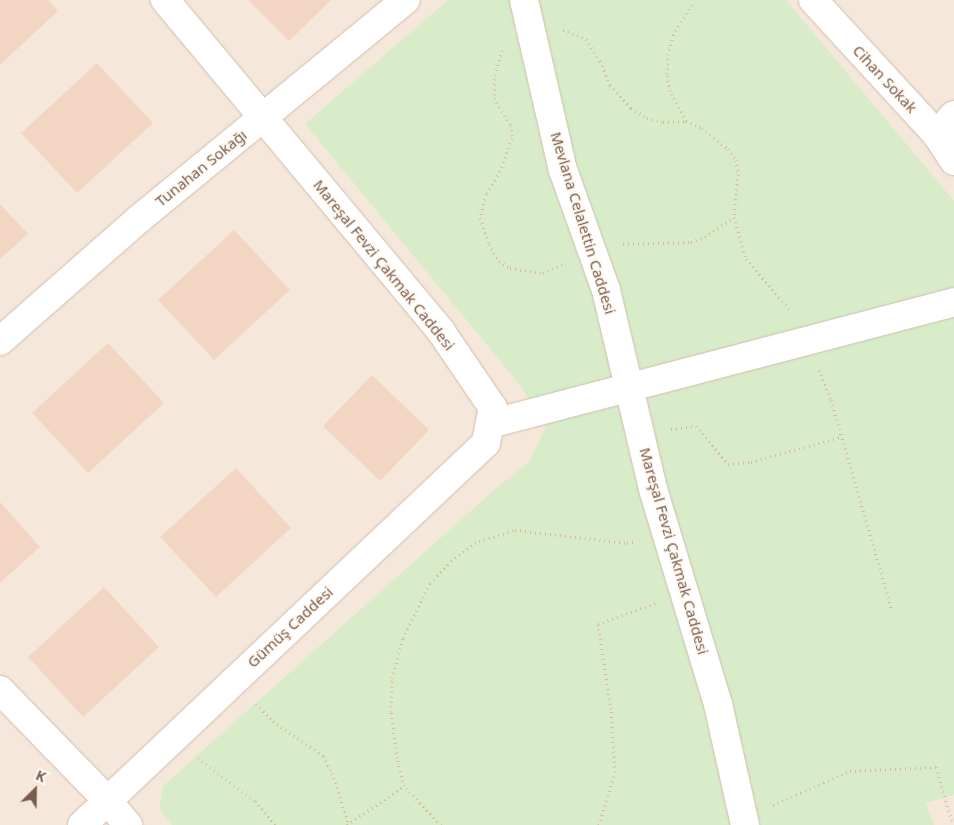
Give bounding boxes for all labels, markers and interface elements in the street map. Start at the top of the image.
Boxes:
street label: Cihan Sokak [849,41,921,117]
street label: Tunahan Sokağı [152,126,250,210]
street label: Mevlana Celalettin Caddesi [547,130,619,316]
street label: Mareşal Fevzi Çakmak Caddesi [310,176,458,354]
street label: Mareşal Fevzi Çakmak Caddesi [636,446,712,656]
street label: Gümüş Caddesi [243,583,337,671]
north arrow [10,765,60,815]
text: K [33,765,49,786]

